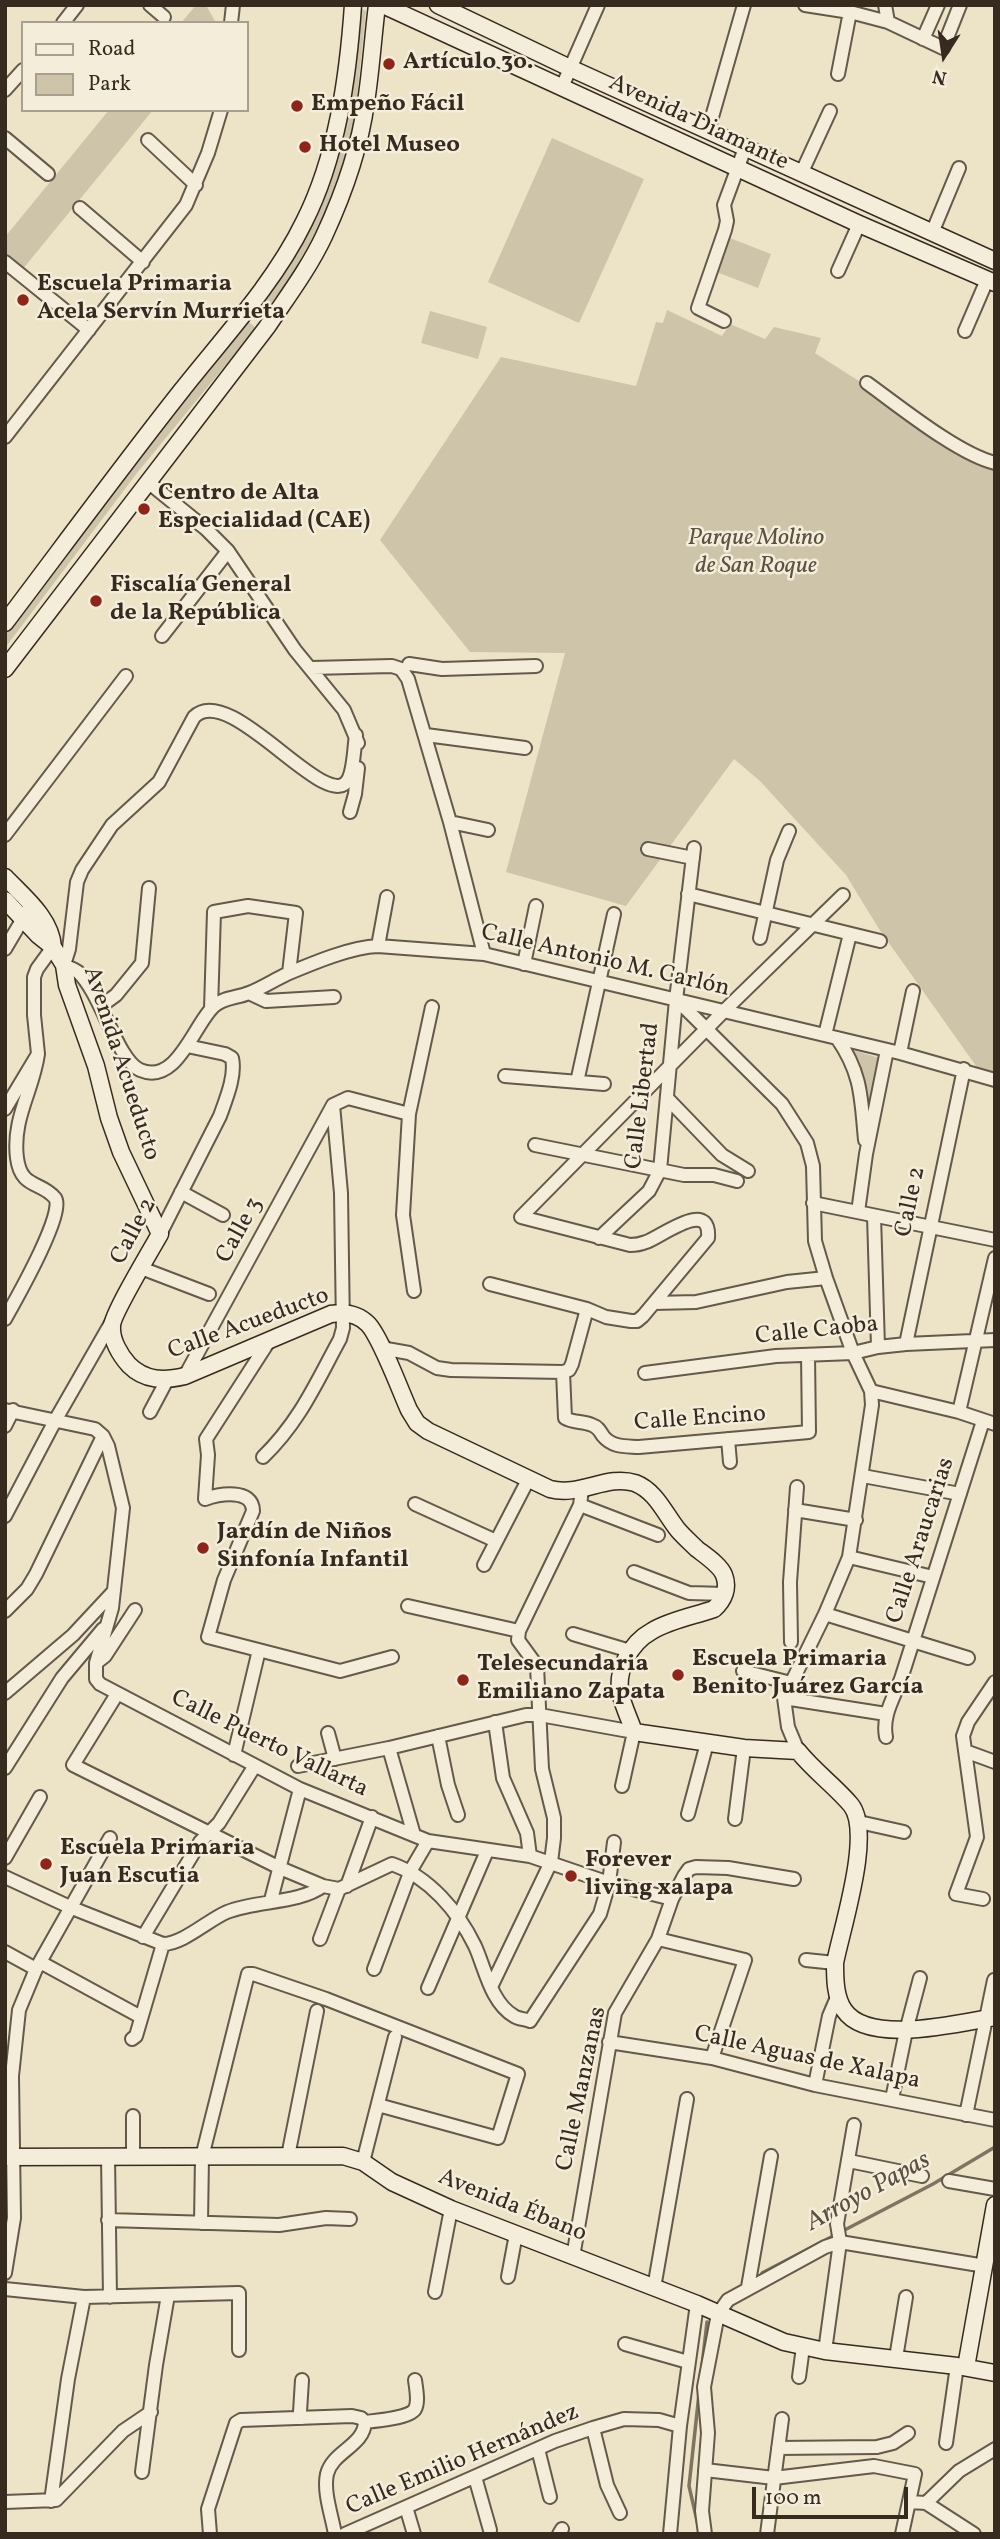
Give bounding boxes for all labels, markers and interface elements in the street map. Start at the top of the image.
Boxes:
legend [21,21,248,112]
north arrow [909,21,979,91]
text: Road [88,35,135,64]
place label: Artículo 3o. [403,50,534,78]
marker: Artículo 3o. [381,56,397,72]
text: N [930,62,949,91]
text: Park [88,70,131,99]
street label: Avenida Diamante [604,70,792,178]
place label: Empeño Fácil [311,92,464,120]
marker: Empeño Fácil [289,98,305,114]
place label: Hotel Museo [319,133,460,161]
marker: Hotel Museo [297,139,313,155]
place label: Escuela Primaria Acela Servín Murrieta [37,272,285,328]
marker: Escuela Primaria Acela Servín Murrieta [15,292,31,308]
place label: Centro de Alta Especialidad (CAE) [158,481,370,537]
marker: Centro de Alta Especialidad (CAE) [136,501,152,517]
park label: Parque Molino de San Roque [688,526,824,582]
place label: Fiscalía General de la República [110,573,291,629]
marker: Fiscalía General de la República [88,593,104,609]
street label: Calle Antonio M. Carlón [478,919,732,1005]
street label: Avenida Acueducto [75,964,165,1164]
street label: Calle Libertad [621,1021,667,1171]
street label: Calle 2 [891,1164,933,1240]
street label: Calle 3 [211,1193,271,1269]
street label: Calle 2 [106,1194,164,1270]
street label: Calle Acueducto [165,1283,333,1367]
street label: Calle Caoba [754,1311,880,1353]
street label: Calle Encino [633,1401,767,1439]
street label: Calle Araucarias [882,1454,962,1628]
place label: Jardín de Niños Sinfonía Infantil [217,1520,409,1576]
marker: Jardín de Niños Sinfonía Infantil [195,1540,211,1556]
place label: Escuela Primaria Benito Juárez García [692,1647,924,1703]
place label: Telesecundaria Emiliano Zapata [477,1652,665,1708]
marker: Escuela Primaria Benito Juárez García [670,1667,686,1683]
marker: Telesecundaria Emiliano Zapata [455,1672,471,1688]
street label: Calle Puerto Vallarta [166,1685,372,1805]
place label: Escuela Primaria Juan Escutia [60,1836,255,1892]
place label: Forever living xalapa [585,1848,733,1904]
marker: Escuela Primaria Juan Escutia [38,1856,54,1872]
marker: Forever living xalapa [563,1868,579,1884]
street label: Calle Manzanas [552,2004,614,2174]
street label: Calle Aguas de Xalapa [691,2021,923,2097]
water label: Arroyo Papas [801,2146,937,2240]
street label: Avenida Ébano [433,2164,591,2250]
street label: Calle Emilio Hernández [342,2399,584,2523]
scale bar [755,2472,911,2516]
text: 100 m [765,2484,822,2513]

